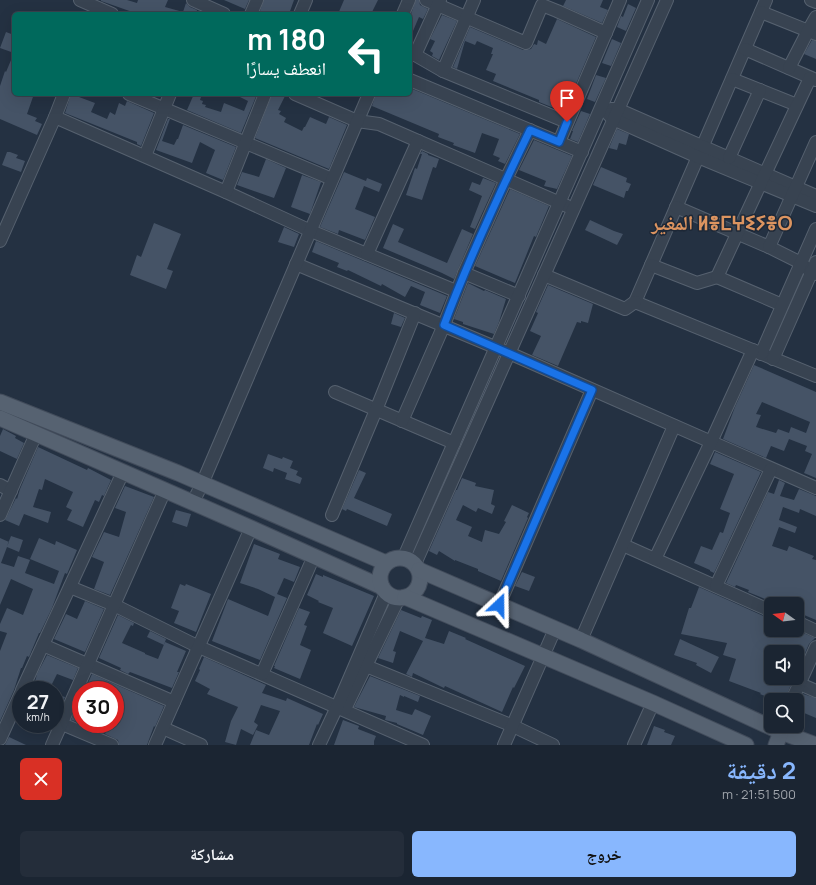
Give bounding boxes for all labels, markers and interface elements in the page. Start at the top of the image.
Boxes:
text: 180 m [247,20,326,58]
icon: left [340,28,392,80]
text: انعطف يسارًا [246,56,326,80]
pin [550,81,584,122]
icon: arrive [556,87,578,109]
district label: المغير ⵍⴻⵎⵖⵉⵢⴻⵔ [650,209,793,236]
position arrow [478,584,520,626]
north arrow [764,597,804,637]
map controls [764,597,804,733]
button: sound [764,645,804,685]
speed limit sign: 30 [72,681,124,733]
text: 27 [27,688,49,715]
button: search [764,693,804,733]
text: km/h [26,710,50,724]
text: 2 دقيقة [727,753,796,786]
button: close [20,758,62,800]
text: 500 m · 21:51 [722,785,796,803]
button: مشاركة [20,831,404,877]
button: خروج [412,831,796,877]

